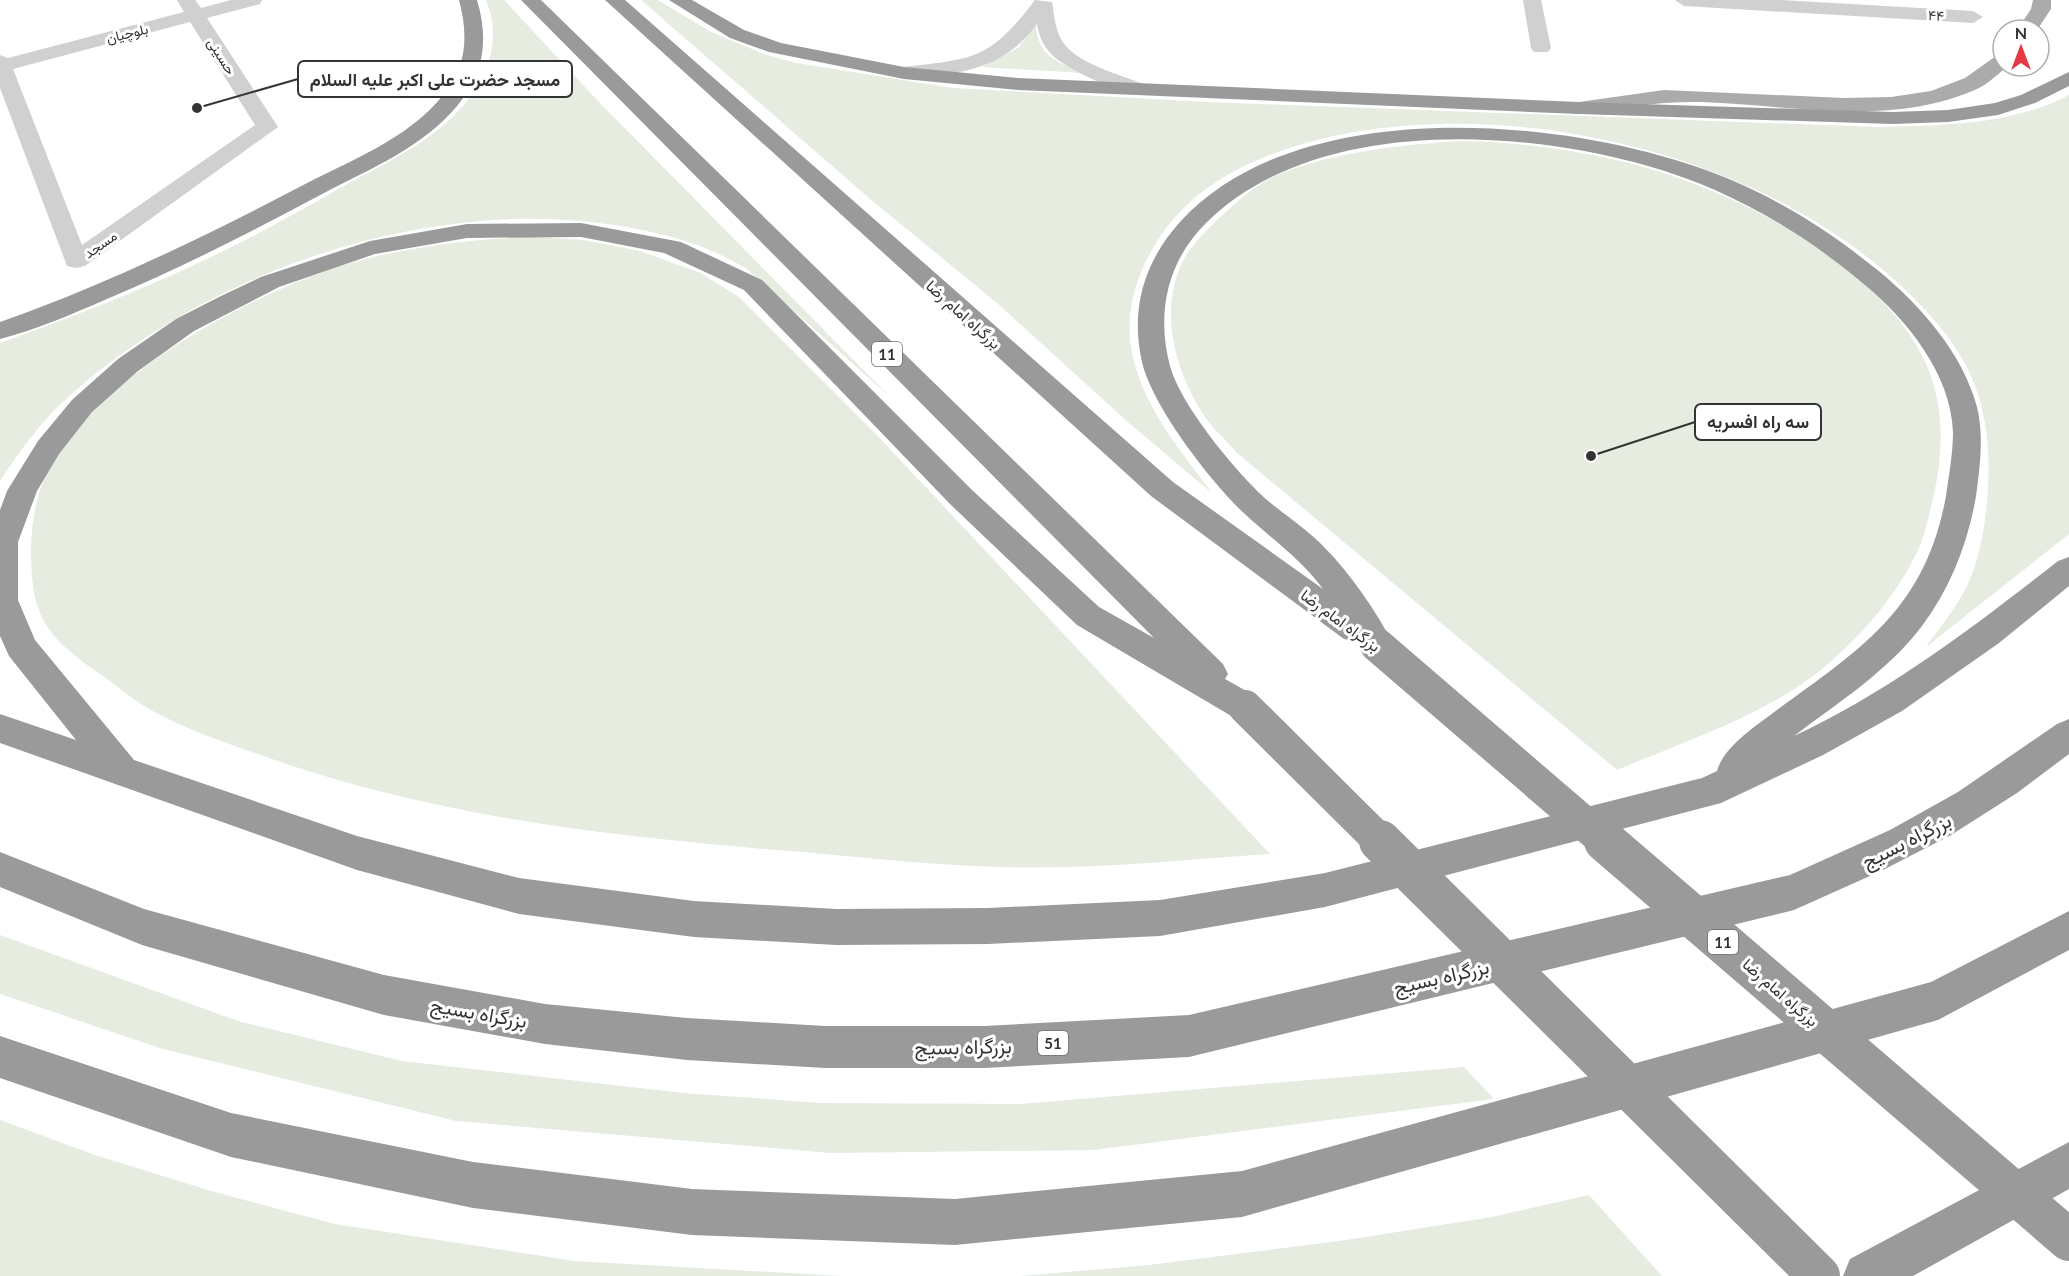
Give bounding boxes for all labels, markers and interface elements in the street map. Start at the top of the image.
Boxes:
street label: ۴۴ [1928,6,1944,24]
north arrow [1991,18,2051,78]
street label: بلوچیان [104,20,150,48]
text: N [2015,23,2027,42]
street label: حسینی [203,34,240,78]
callout: مسجد حضرت علی اکبر علیه السلام [298,61,572,97]
text: مسجد حضرت علی اکبر علیه السلام [310,68,560,92]
street label: مسجد [80,227,120,262]
street label: بزرگراه امام رضا [921,276,1005,354]
road number: 11 [872,342,902,366]
callout: سه راه افسریه [1695,404,1821,440]
text: سه راه افسریه [1707,410,1809,433]
street label: بزرگراه امام رضا [1296,585,1385,657]
street label: بزرگراه بسیج [1857,807,1956,876]
road number: 11 [1708,930,1738,954]
street label: بزرگراه بسیج [1391,953,1492,1002]
street label: بزرگراه امام رضا [1738,954,1823,1031]
street label: بزرگراه بسیج [428,992,529,1035]
road number: 51 [1038,1031,1068,1055]
street label: بزرگراه بسیج [914,1033,1012,1062]

